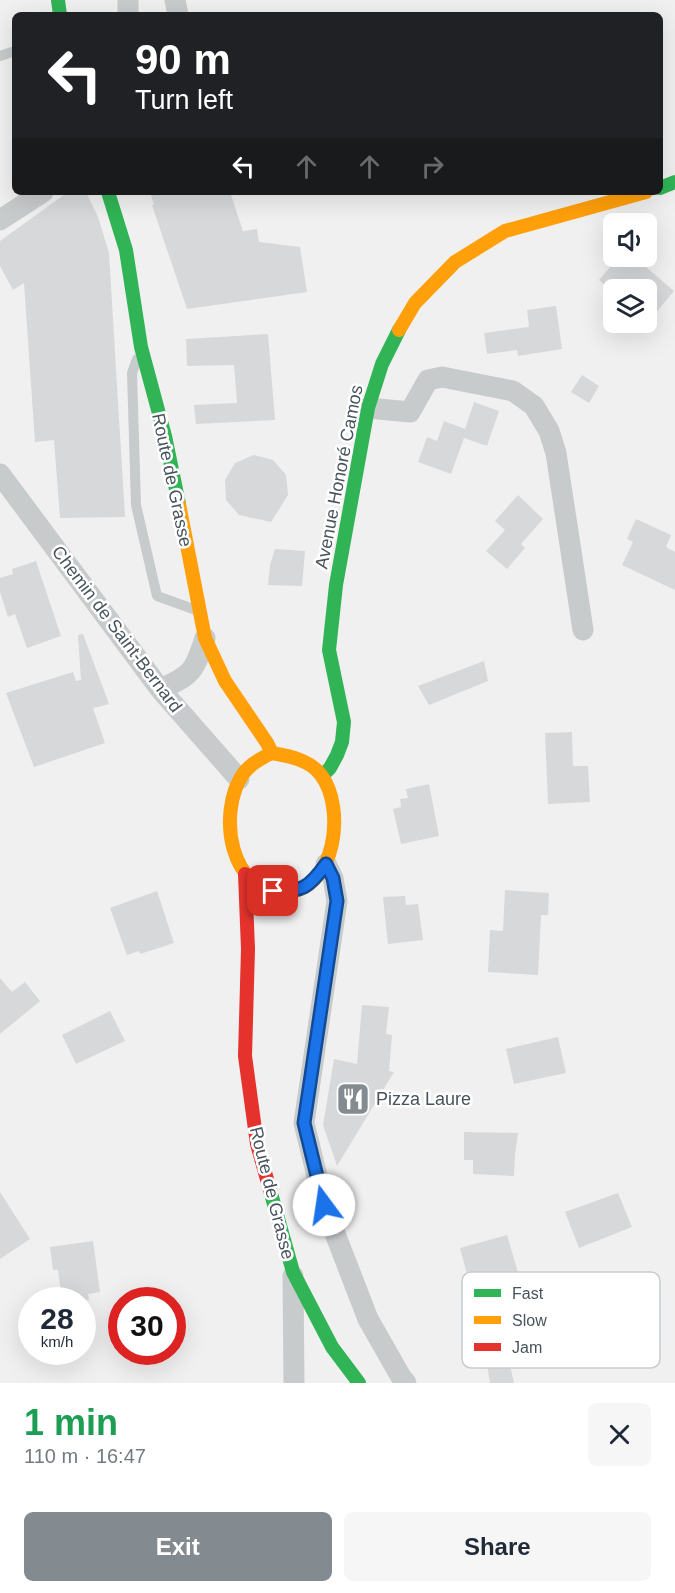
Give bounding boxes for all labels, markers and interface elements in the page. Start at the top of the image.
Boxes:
icon: left [36,36,114,114]
text: 90 m [135,36,231,83]
text: Turn left [135,85,233,115]
icon: left [227,150,260,183]
icon: ahead [290,150,323,183]
icon: ahead [353,150,386,183]
icon: right [416,150,449,183]
map controls [603,213,657,333]
button: sound [603,213,657,267]
button: layers [603,279,657,333]
street label: Avenue Honoré Camos [311,383,367,571]
street label: Route de Grasse [148,411,196,549]
street label: Chemin de Saint-Bernard [48,542,186,716]
pin [247,865,298,916]
icon: arrive [256,874,289,907]
restaurant icon: Pizza Laure [335,1081,371,1117]
place label: Pizza Laure [376,1089,471,1109]
street label: Route de Grasse [246,1125,298,1261]
position arrow [292,1173,356,1237]
legend [462,1272,660,1368]
text: Fast [512,1285,544,1302]
speed limit sign: 30 [108,1287,186,1365]
text: 28 [40,1302,74,1335]
text: Slow [512,1312,547,1329]
text: km/h [41,1333,73,1350]
text: Jam [512,1339,542,1356]
text: 1 min [24,1402,118,1443]
button: close [588,1403,651,1466]
text: 110 m · 16:47 [24,1445,146,1467]
button: Exit [24,1512,332,1581]
button: Share [344,1512,651,1581]

